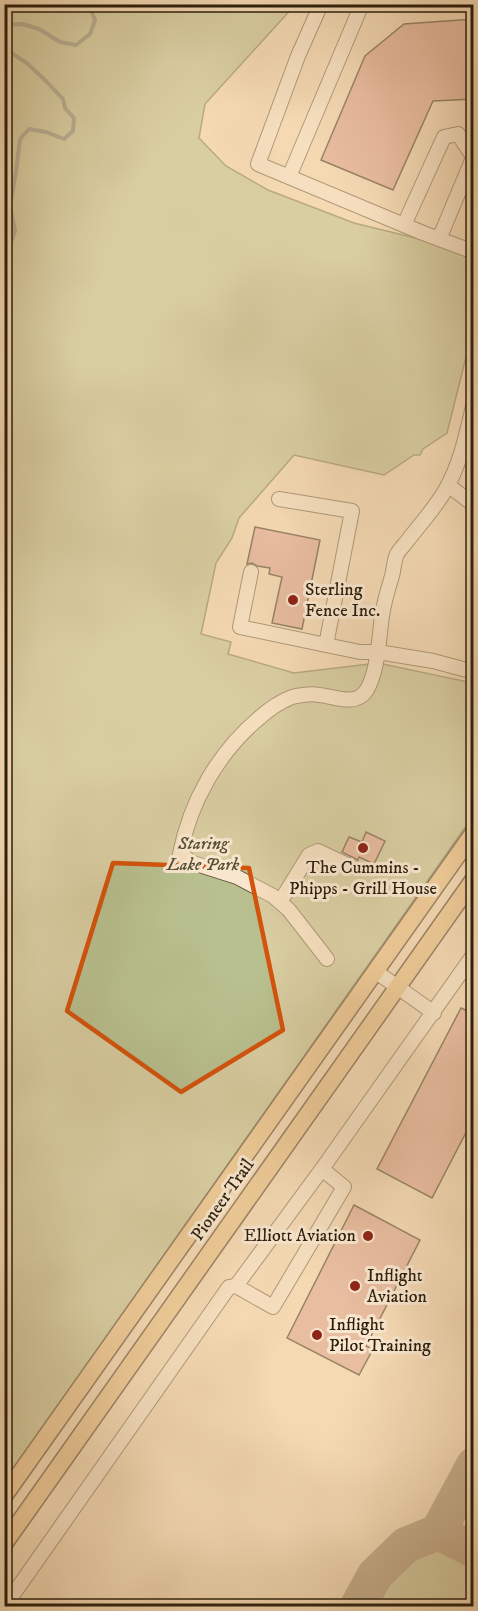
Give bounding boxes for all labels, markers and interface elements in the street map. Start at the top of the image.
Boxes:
place label: Sterling Fence Inc. [305,579,380,622]
marker: Sterling Fence Inc. [286,593,300,607]
park label: Staring Lake Park [166,833,240,876]
marker: The Cummins - Phipps - Grill House [356,841,370,855]
place label: The Cummins - Phipps - Grill House [289,857,437,900]
street label: Pioneer Trail [187,1154,260,1245]
place label: Elliott Aviation [244,1225,357,1247]
marker: Elliott Aviation [361,1229,375,1243]
place label: Inflight Aviation [367,1265,427,1308]
marker: Inflight Aviation [348,1279,362,1293]
place label: Inflight Pilot Training [329,1314,431,1357]
marker: Inflight Pilot Training [310,1328,324,1342]

